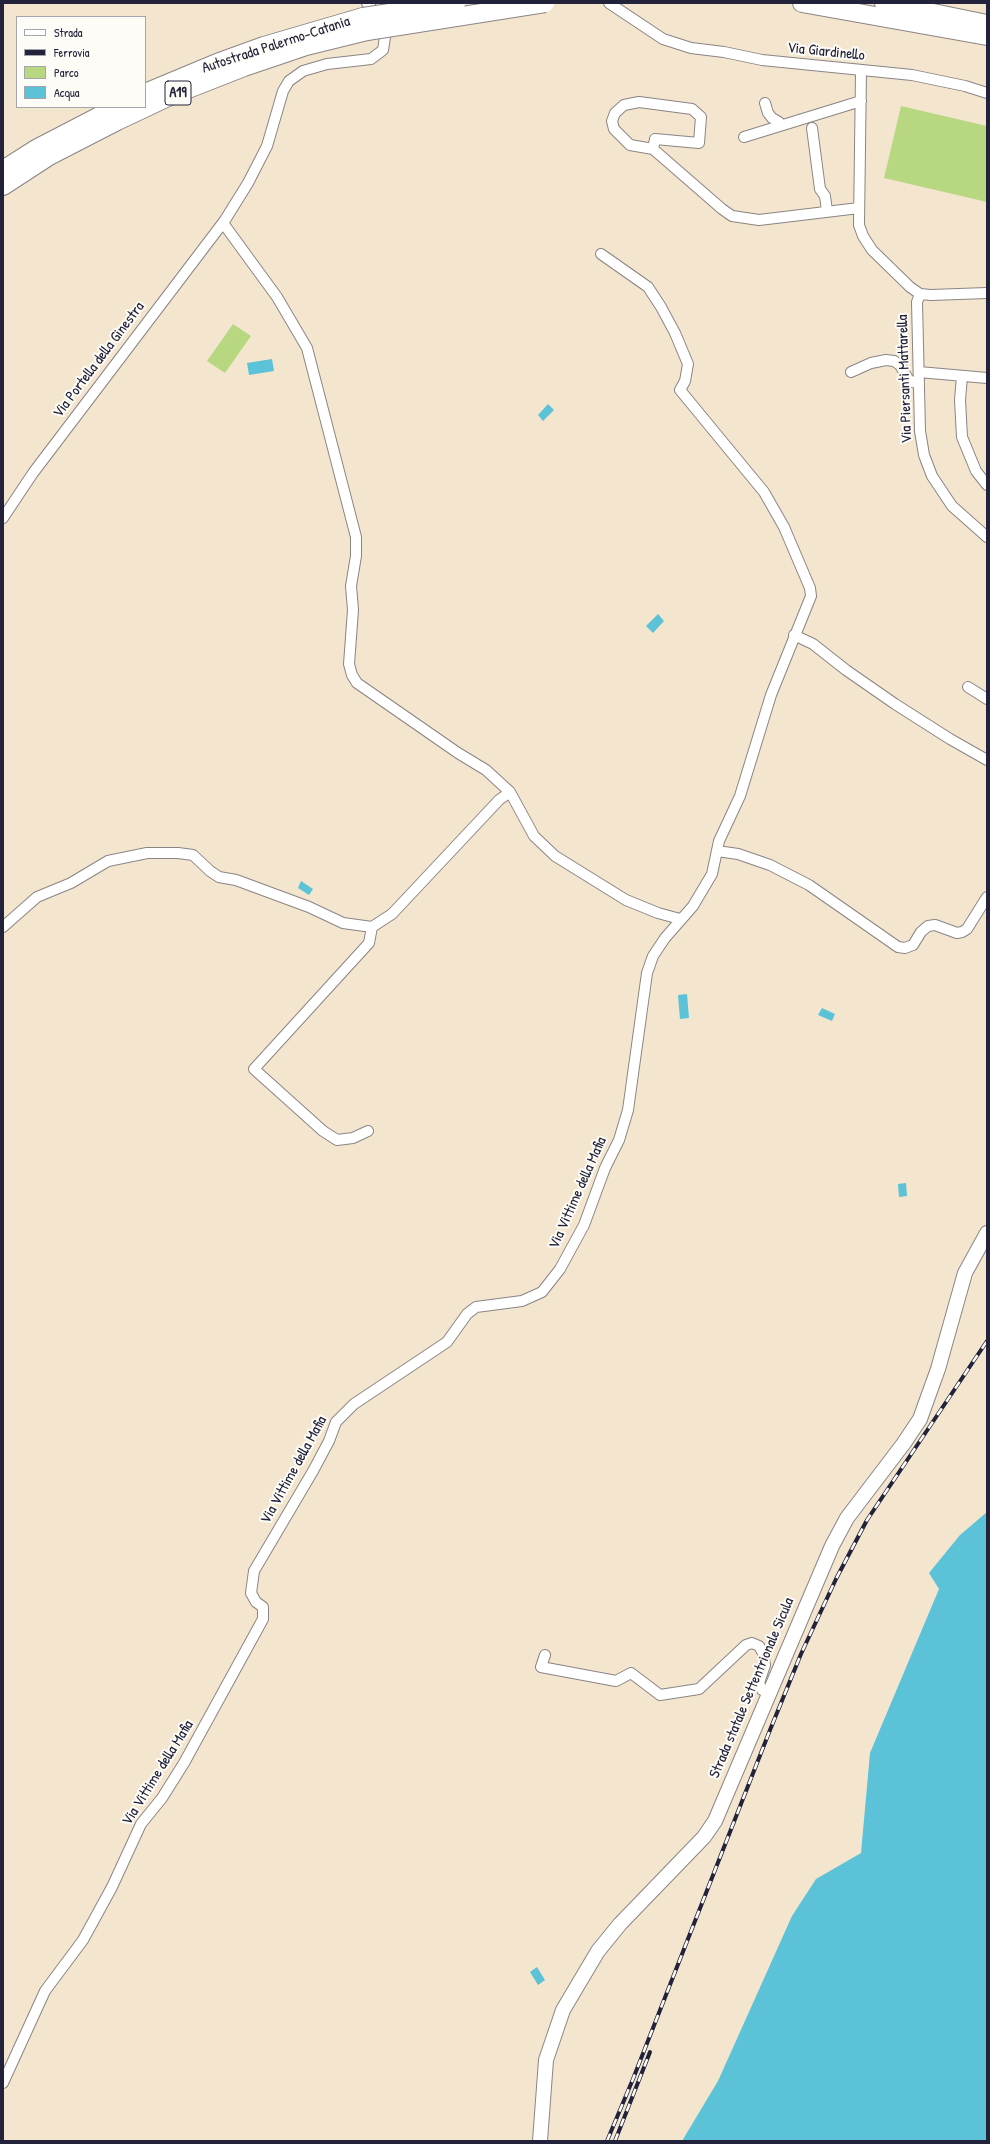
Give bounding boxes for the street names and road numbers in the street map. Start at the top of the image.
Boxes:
street label: Autostrada Palermo-Catania [200,13,352,77]
street label: Via Giardinello [786,39,866,65]
road number: A19 [165,81,191,105]
street label: Via Portella della Ginestra [50,298,148,422]
street label: Via Piersanti Mattarella [894,314,916,444]
street label: Via Vittime della Mafia [545,1134,611,1252]
street label: Via Vittime della Mafia [257,1413,331,1527]
street label: Strada statale Settentrionale Sicula [706,1595,798,1781]
street label: Via Vittime della Mafia [118,1717,198,1829]

